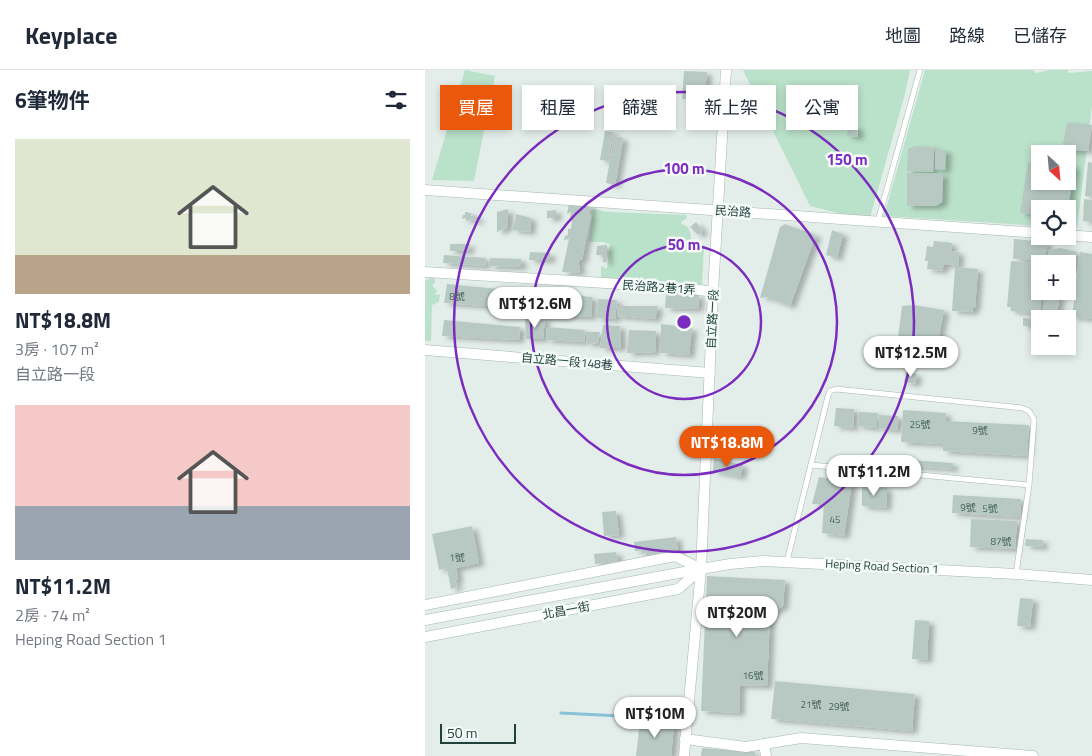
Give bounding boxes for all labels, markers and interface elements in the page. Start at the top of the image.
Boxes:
text: Keyplace [25,17,118,53]
text: 地圖 [885,22,921,49]
text: 路線 [949,22,985,49]
text: 已儲存 [1013,22,1067,49]
text: 6筆物件 [15,84,90,116]
chip: 買屋 [440,85,512,130]
chip: 租屋 [522,85,594,130]
chip: 篩選 [604,85,676,130]
chip: 新上架 [686,85,776,130]
chip: 公寓 [786,85,858,130]
icon: filters [382,86,410,114]
north arrow [1031,145,1076,190]
map controls [1031,145,1076,355]
text: 150 m [826,148,868,171]
text: 100 m [663,157,705,180]
icon: home [168,172,258,262]
street label: 民治路 [714,200,752,222]
button: locate [1031,200,1076,245]
text: 50 m [668,233,700,256]
button: + [1031,255,1076,300]
street label: 民治路2巷1弄 [622,275,696,299]
pin: NT$12.6M [483,286,587,329]
house number: 8號 [449,289,465,304]
street label: 自立路一段 [701,289,723,349]
text: NT$12.6M [498,291,572,315]
text: NT$18.8M [15,304,111,336]
button: − [1031,310,1076,355]
centre of rings [675,313,693,331]
pin: NT$12.5M [859,336,963,378]
text: 3房 · 107 m² [15,337,99,361]
text: NT$12.5M [874,340,948,364]
street label: 自立路一段148巷 [520,348,614,374]
text: 自立路一段 [15,362,95,386]
house number: 25號 [909,417,931,432]
house number: 9號 [972,423,988,438]
pin: NT$18.8M [675,426,779,468]
text: NT$18.8M [690,430,764,454]
icon: home [168,437,258,527]
pin: NT$11.2M [822,454,926,497]
text: NT$11.2M [837,459,911,483]
house number: 9號 [960,500,976,515]
house number: 5號 [982,501,998,516]
house number: 45 [829,512,841,527]
house number: 87號 [990,534,1012,549]
house number: 1號 [449,550,465,565]
street label: Heping Road Section 1 [825,554,939,578]
text: NT$11.2M [15,570,111,602]
street label: 北昌一街 [541,596,591,624]
pin: NT$20M [696,596,778,638]
text: NT$20M [707,600,767,624]
text: 2房 · 74 m² [15,603,90,627]
text: Heping Road Section 1 [15,627,167,651]
house number: 16號 [742,668,764,683]
pin: NT$10M [614,696,696,739]
house number: 21號 [800,697,822,712]
house number: 29號 [828,699,850,714]
text: NT$10M [625,701,685,725]
scale bar [440,721,516,744]
text: 50 m [447,722,477,743]

